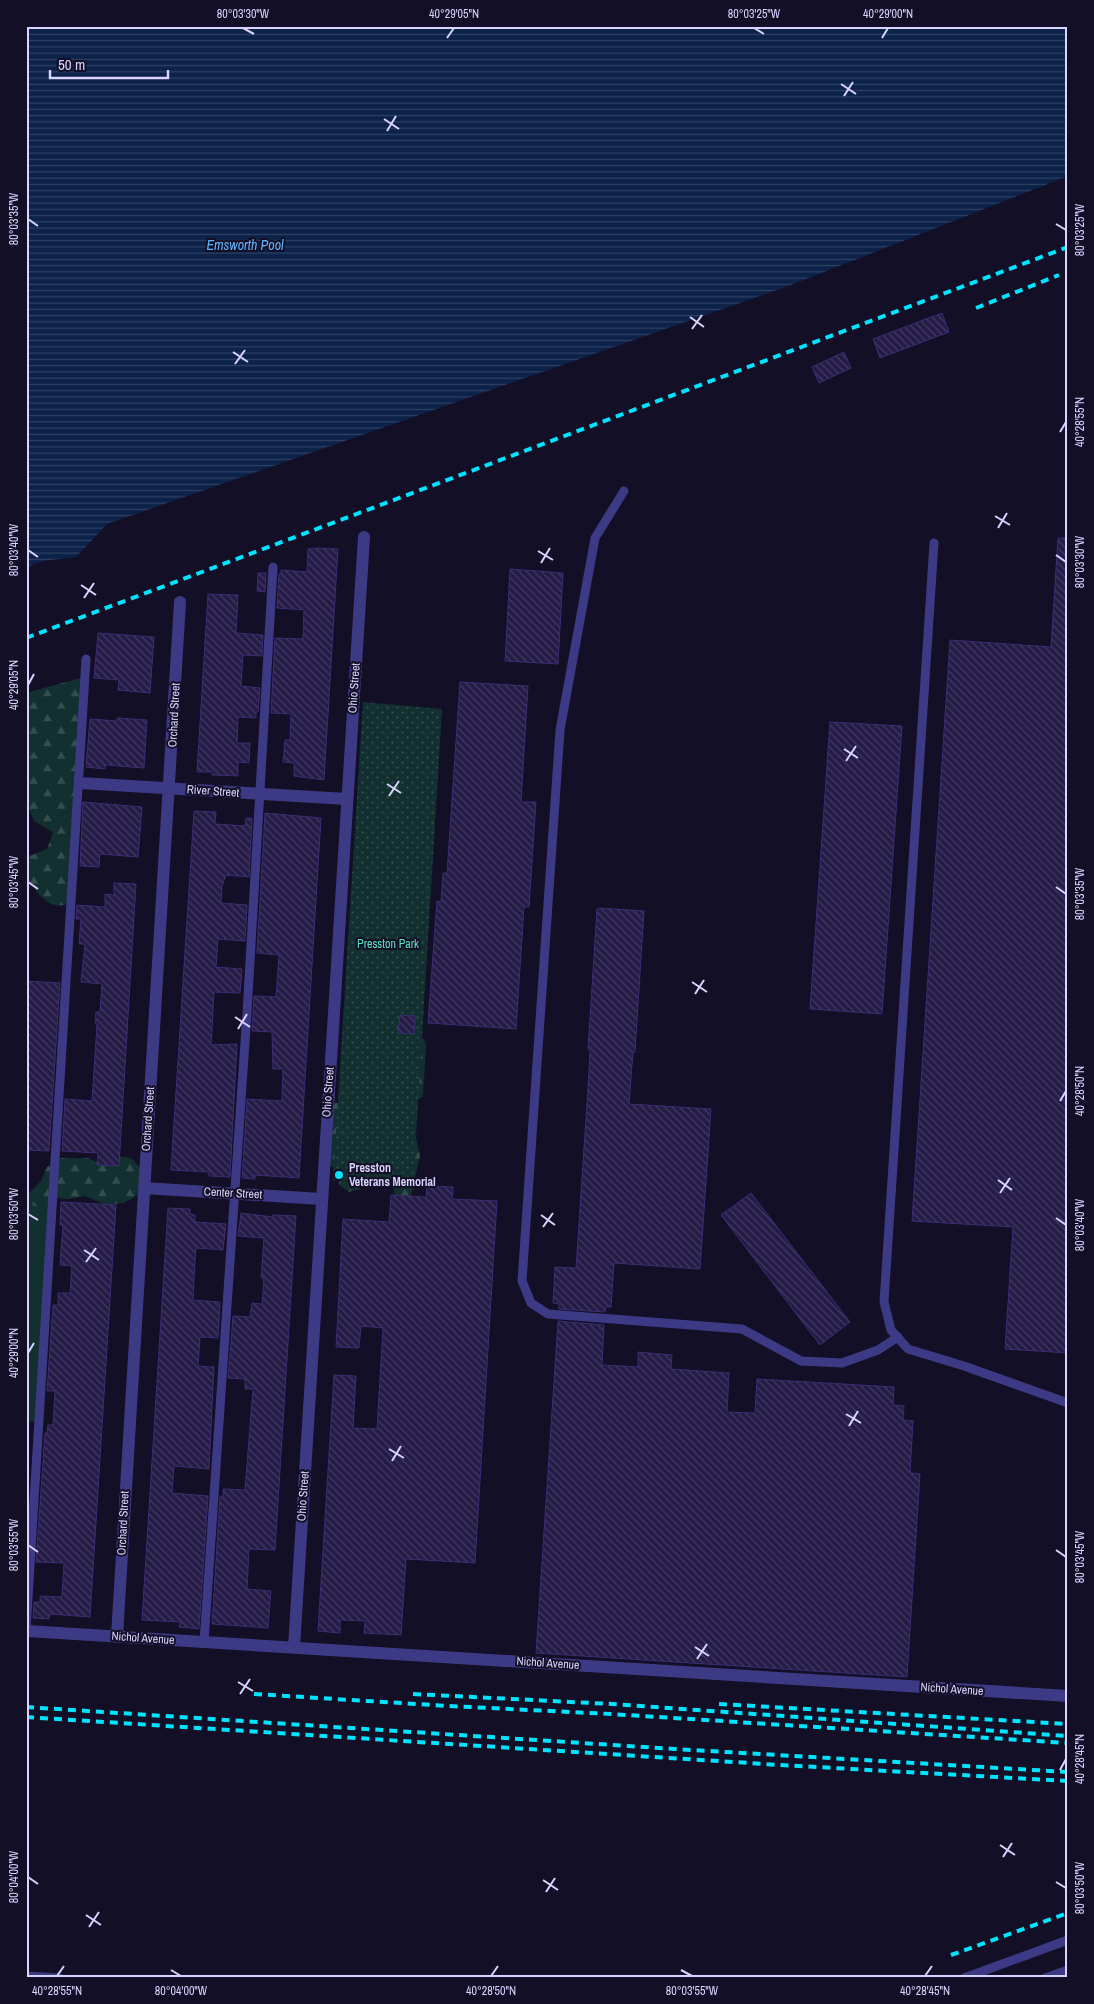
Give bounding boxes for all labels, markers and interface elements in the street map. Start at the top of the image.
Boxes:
text: 80°03'30"W [217,6,270,22]
text: 40°29'05"N [429,6,479,22]
text: 80°03'25"W [728,6,781,22]
text: 40°29'00"N [863,6,913,22]
scale bar [50,48,168,80]
text: 50 m [58,54,85,75]
text: 80°03'35"W [6,192,22,245]
text: 80°03'25"W [1072,203,1088,256]
water label: Emsworth Pool [206,236,284,254]
text: 40°28'55"N [1072,397,1088,447]
text: 80°03'40"W [6,523,22,576]
text: 80°03'30"W [1072,535,1088,588]
text: 40°29'05"N [6,660,22,710]
street label: Ohio Street [344,662,364,714]
street label: Orchard Street [164,682,184,748]
street label: River Street [186,781,240,801]
text: 80°03'45"W [6,855,22,908]
text: 80°03'35"W [1072,867,1088,920]
park label: Presston Park [357,936,419,952]
street label: Ohio Street [318,1066,338,1118]
text: 40°28'50"N [1072,1066,1088,1116]
street label: Orchard Street [138,1086,158,1152]
place label: Presston Veterans Memorial [349,1160,436,1190]
marker: Presston Veterans Memorial [333,1169,345,1181]
street label: Center Street [203,1183,263,1203]
text: 80°03'50"W [6,1187,22,1240]
text: 80°03'40"W [1072,1198,1088,1251]
text: 40°29'00"N [6,1328,22,1378]
street label: Ohio Street [293,1470,313,1522]
street label: Orchard Street [113,1490,133,1556]
text: 80°03'55"W [6,1518,22,1571]
text: 80°03'45"W [1072,1530,1088,1583]
street label: Nichol Avenue [111,1628,175,1648]
street label: Nichol Avenue [516,1653,580,1673]
street label: Nichol Avenue [920,1679,984,1699]
text: 40°28'45"N [1072,1734,1088,1784]
text: 80°04'00"W [6,1850,22,1903]
text: 80°03'50"W [1072,1861,1088,1914]
text: 40°28'55"N [32,1983,82,1999]
text: 80°04'00"W [155,1983,208,1999]
text: 40°28'50"N [466,1983,516,1999]
text: 80°03'55"W [666,1983,719,1999]
text: 40°28'45"N [900,1983,950,1999]

